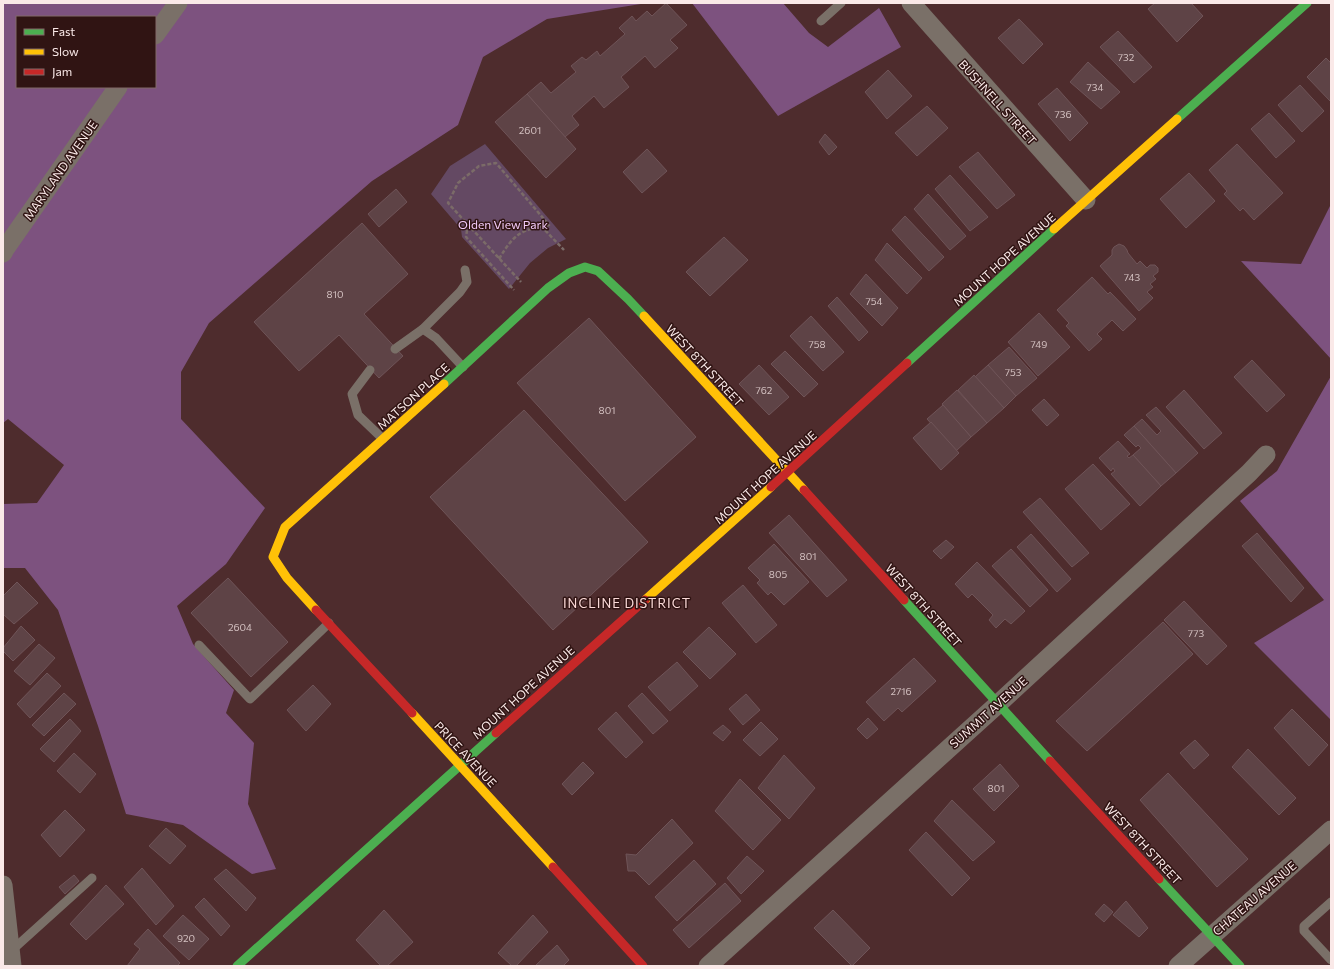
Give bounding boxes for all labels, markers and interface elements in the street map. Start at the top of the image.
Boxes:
legend [16,16,156,88]
text: Fast [52,24,75,38]
text: Slow [52,44,79,58]
house number: 732 [1118,51,1135,63]
street label: BUSHNELL STREET [956,57,1040,148]
text: Jam [52,64,72,79]
house number: 734 [1087,81,1104,93]
house number: 736 [1054,108,1072,120]
street label: MARYLAND AVENUE [20,118,100,222]
house number: 2601 [519,124,541,136]
street label: MOUNT HOPE AVENUE [950,210,1058,308]
park label: Olden View Park [458,217,548,231]
house number: 743 [1124,271,1140,283]
house number: 810 [327,288,343,300]
house number: 754 [866,295,883,307]
street label: WEST 8TH STREET [664,321,747,409]
house number: 758 [808,338,826,350]
house number: 749 [1031,338,1047,350]
street label: MATSON PLACE [374,360,452,432]
house number: 753 [1005,366,1022,378]
house number: 762 [756,384,773,396]
house number: 801 [599,404,615,416]
street label: MOUNT HOPE AVENUE [711,428,819,526]
house number: 801 [800,550,816,562]
street label: WEST 8TH STREET [883,561,965,650]
house number: 805 [769,568,787,580]
district label: INCLINE DISTRICT [563,595,691,611]
house number: 2604 [228,621,252,633]
house number: 773 [1188,627,1204,639]
street label: MOUNT HOPE AVENUE [469,643,577,741]
street label: SUMMIT AVENUE [946,673,1030,751]
house number: 2716 [890,685,912,697]
street label: PRICE AVENUE [432,718,500,790]
house number: 801 [988,782,1004,794]
street label: WEST 8TH STREET [1102,799,1185,887]
street label: CHATEAU AVENUE [1209,858,1299,938]
house number: 920 [177,932,195,944]

